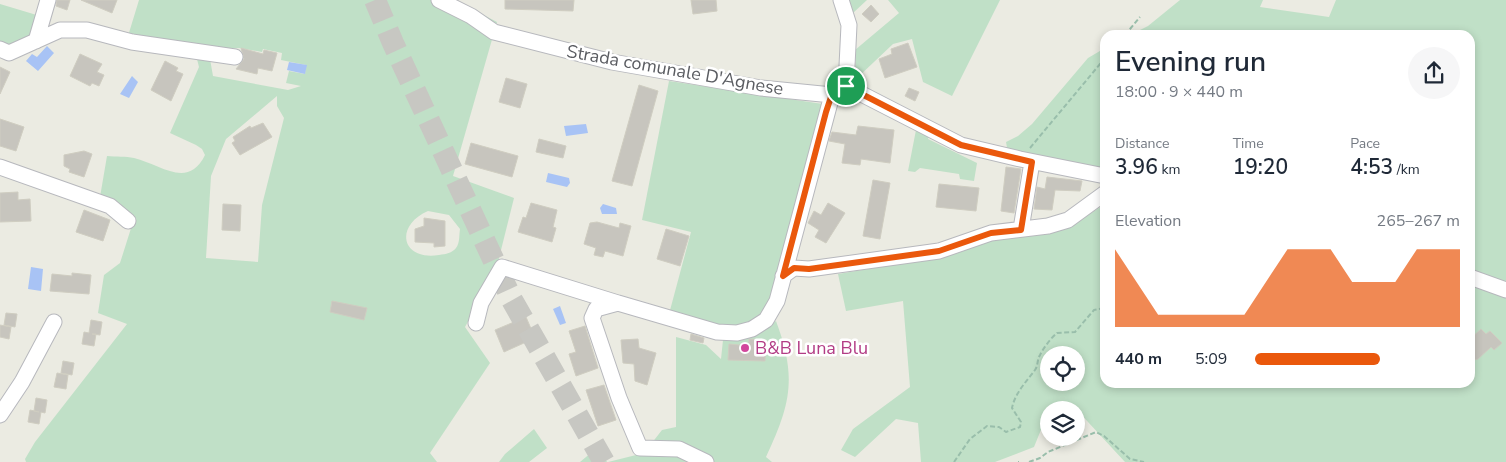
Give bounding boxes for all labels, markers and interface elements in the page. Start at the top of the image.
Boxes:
street label: Strada comunale D'Agnese [565,39,785,101]
text: Evening run [1115,43,1266,81]
button: share [1408,47,1460,99]
pin [825,65,867,107]
icon: arrive [832,72,860,100]
text: 18:00 · 9 × 440 m [1115,81,1243,103]
text: Distance [1115,134,1169,153]
text: Time [1233,134,1264,153]
text: Pace [1350,134,1380,153]
text: 3.96 [1115,153,1158,181]
text: 19:20 [1233,153,1288,181]
text: 4:53 [1350,153,1393,181]
text: km [1158,160,1180,179]
text: /km [1393,160,1420,179]
text: Elevation [1115,210,1181,232]
text: 265–267 m [1377,210,1460,232]
place label: B&B Luna Blu [755,336,868,360]
marker: B&B Luna Blu [739,342,751,354]
map controls [1040,346,1085,446]
button: locate [1040,346,1085,391]
text: 440 m [1115,348,1162,370]
text: 5:09 [1195,348,1227,370]
button: layers [1040,401,1085,446]

